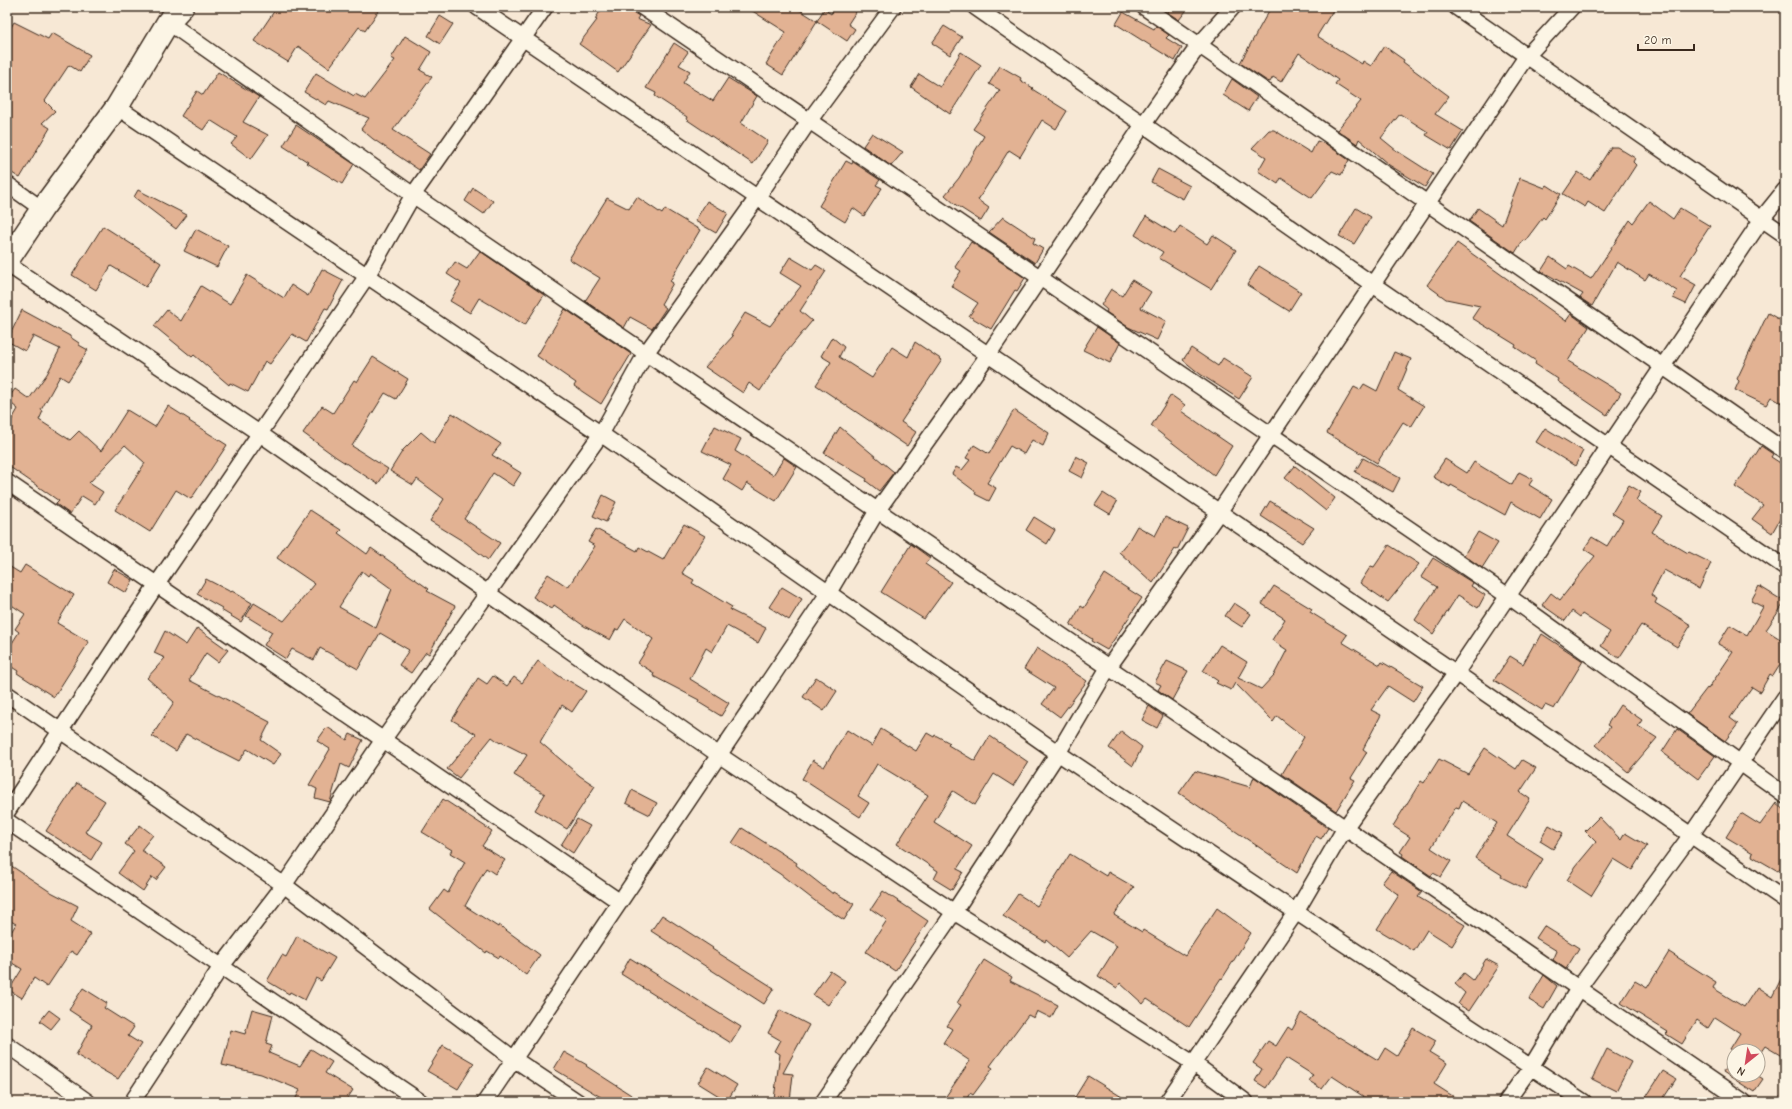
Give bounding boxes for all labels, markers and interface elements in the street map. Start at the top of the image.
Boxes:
scale bar [1638,26,1694,52]
text: 20 m [1644,33,1672,47]
north arrow [1726,1043,1766,1083]
text: N [1735,1064,1748,1079]

